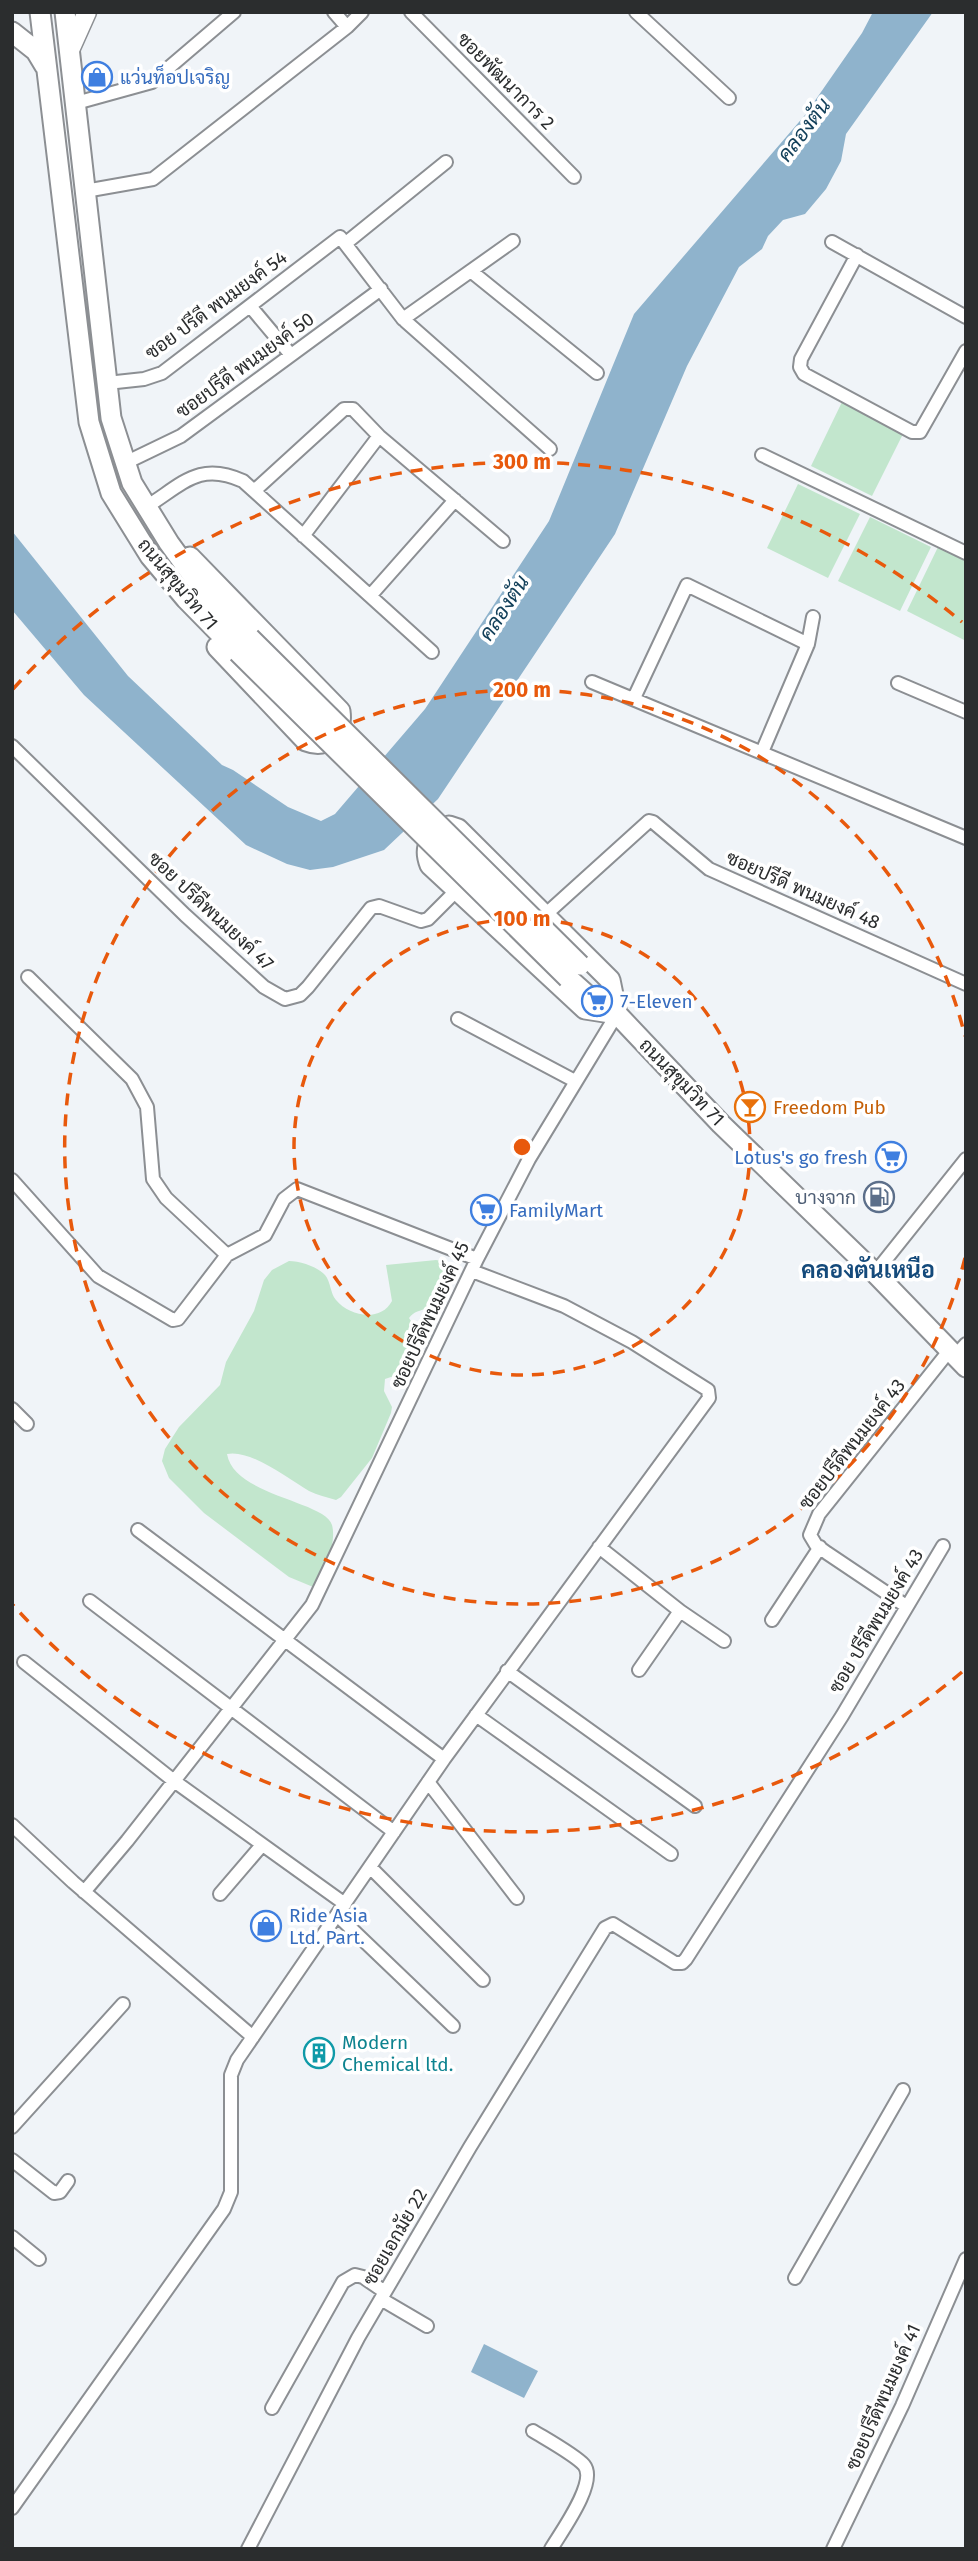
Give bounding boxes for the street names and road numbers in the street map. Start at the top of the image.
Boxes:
street label: ซอยพัฒนาการ 2 [453,28,559,134]
street label: ซอย ปรีดี พนมยงค์ 54 [140,245,291,364]
street label: ซอยปรีดี พนมยงค์ 50 [171,306,319,423]
street label: ถนนสุขุมวิท 71 [132,533,223,635]
street label: ซอยปรีดี พนมยงค์ 48 [723,845,884,934]
street label: ซอย ปรีดีพนมยงค์ 47 [143,846,279,975]
street label: ถนนสุขุมวิท 71 [634,1033,729,1131]
street label: ซอยปรีดีพนมยงค์ 45 [385,1237,474,1392]
street label: ซอยปรีดีพนมยงค์ 43 [793,1374,910,1514]
street label: ซอย ปรีดีพนมยงค์ 43 [823,1544,928,1697]
street label: ซอยเอกมัย 22 [358,2184,432,2290]
street label: ซอยปรีดีพนมยงค์ 41 [840,2320,925,2474]

